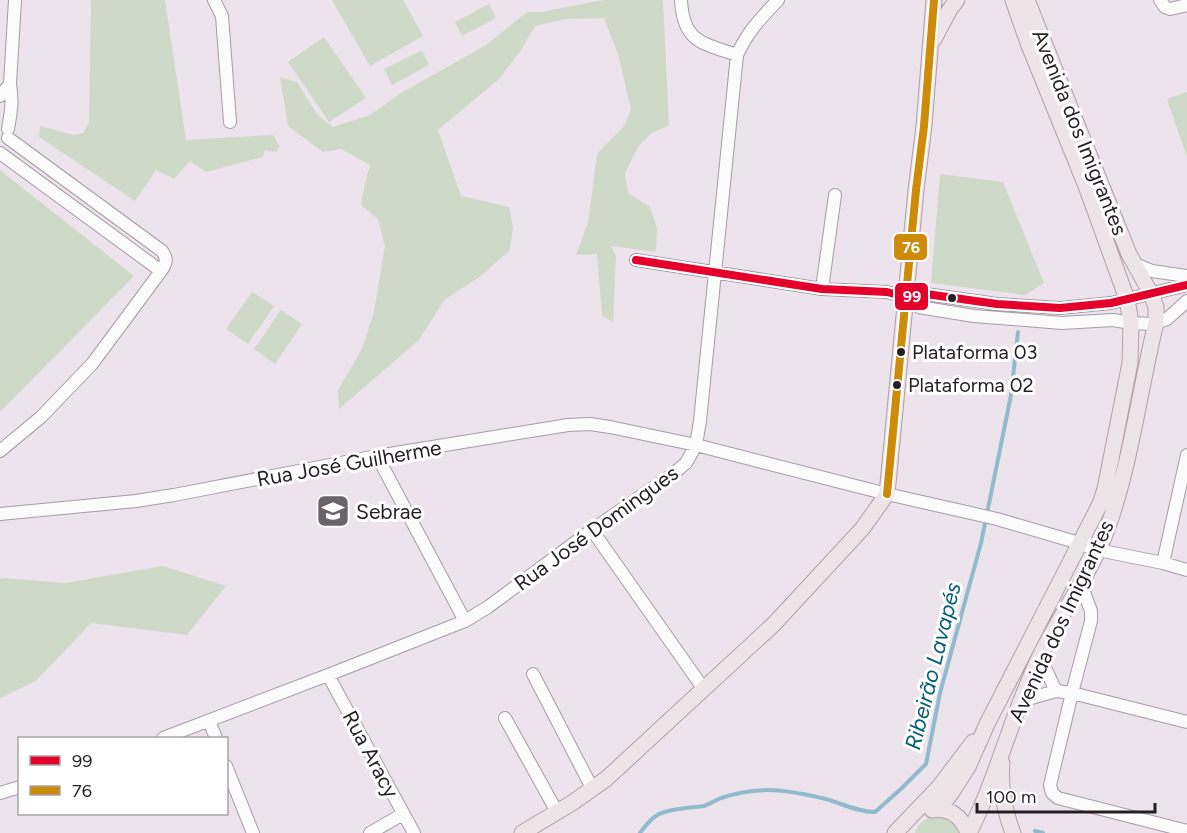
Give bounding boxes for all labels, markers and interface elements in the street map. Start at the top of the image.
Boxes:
street label: Avenida dos Imigrantes [1027,25,1133,239]
line badge: 76 [893,233,928,261]
text: 76 [902,238,920,257]
line badge: 99 [894,282,929,311]
text: 99 [903,287,921,306]
unlabelled marker [946,292,958,304]
place label: Plataforma 03 [912,340,1037,364]
marker: Plataforma 03 [895,346,907,358]
place label: Plataforma 02 [908,373,1034,397]
marker: Plataforma 02 [891,379,903,391]
street label: Rua José Guilherme [255,434,443,492]
street label: Rua José Domingues [509,460,683,596]
school or university icon: Sebrae [315,493,351,529]
place label: Sebrae [356,499,422,524]
street label: Avenida dos Imigrantes [1003,516,1119,726]
water label: Ribeirão Lavapés [899,580,967,752]
street label: Rua Aracy [338,706,404,802]
legend [18,737,228,815]
text: 99 [72,750,92,772]
scale bar [977,776,1156,814]
text: 76 [72,780,92,802]
text: 100 m [986,786,1036,808]

